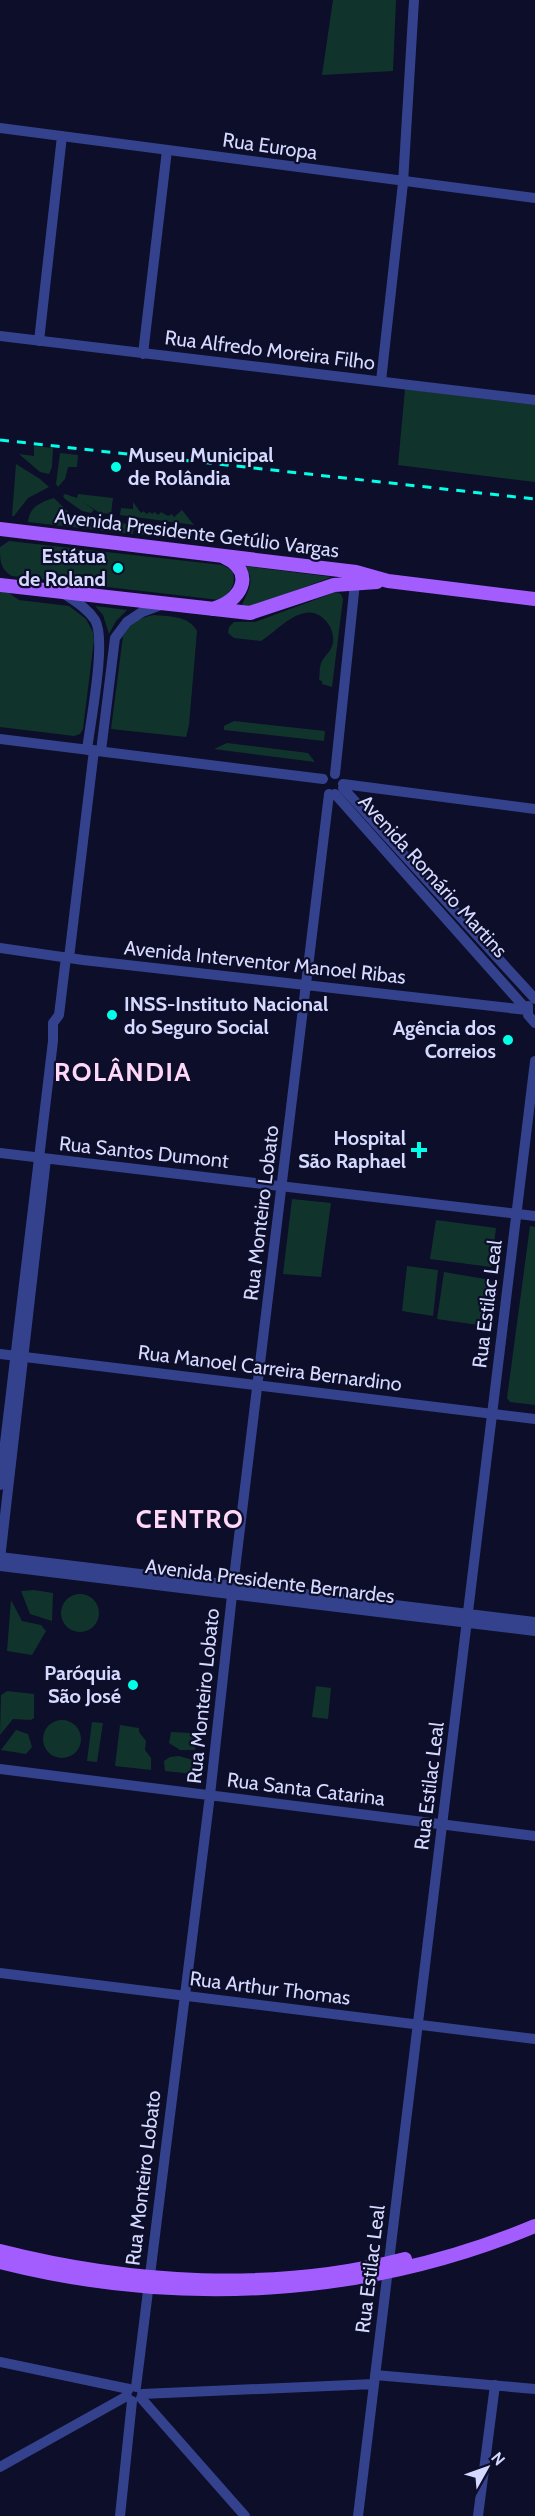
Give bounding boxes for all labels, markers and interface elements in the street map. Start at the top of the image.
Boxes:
street label: Rua Europa [221,127,319,165]
street label: Rua Alfredo Moreira Filho [163,325,377,375]
place label: Museu Municipal de Rolândia [128,443,274,490]
marker: Museu Municipal de Rolândia [109,460,123,474]
street label: Avenida Presidente Getúlio Vargas [53,504,341,562]
place label: Estátua de Roland [19,544,106,591]
marker: Estátua de Roland [111,561,125,575]
street label: Avenida Romário Martins [354,790,512,962]
street label: Avenida Interventor Manoel Ribas [123,935,407,989]
place label: INSS-Instituto Nacional do Seguro Social [124,992,328,1039]
marker: INSS-Instituto Nacional do Seguro Social [105,1008,119,1022]
place label: Agência dos Correios [393,1016,496,1063]
marker: Agência dos Correios [501,1033,515,1047]
district label: ROLÂNDIA [54,1056,192,1088]
street label: Rua Monteiro Lobato [238,1124,284,1302]
place label: Hospital São Raphael [298,1126,406,1173]
street label: Rua Santos Dumont [58,1131,230,1173]
marker: Hospital São Raphael [410,1141,428,1159]
street label: Rua Estilac Leal [467,1238,507,1369]
street label: Rua Manoel Carreira Bernardino [137,1340,403,1396]
district label: CENTRO [136,1503,244,1535]
street label: Avenida Presidente Bernardes [144,1554,396,1608]
street label: Rua Monteiro Lobato [182,1607,224,1785]
place label: Paróquia São José [44,1661,121,1708]
marker: Paróquia São José [126,1678,140,1692]
street label: Rua Estilac Leal [409,1720,449,1851]
street label: Rua Santa Catarina [226,1767,387,1811]
street label: Rua Arthur Thomas [188,1966,352,2010]
street label: Rua Monteiro Lobato [120,2089,166,2267]
street label: Rua Estilac Leal [350,2203,390,2334]
north arrow [457,2438,517,2498]
text: N [487,2448,509,2469]

